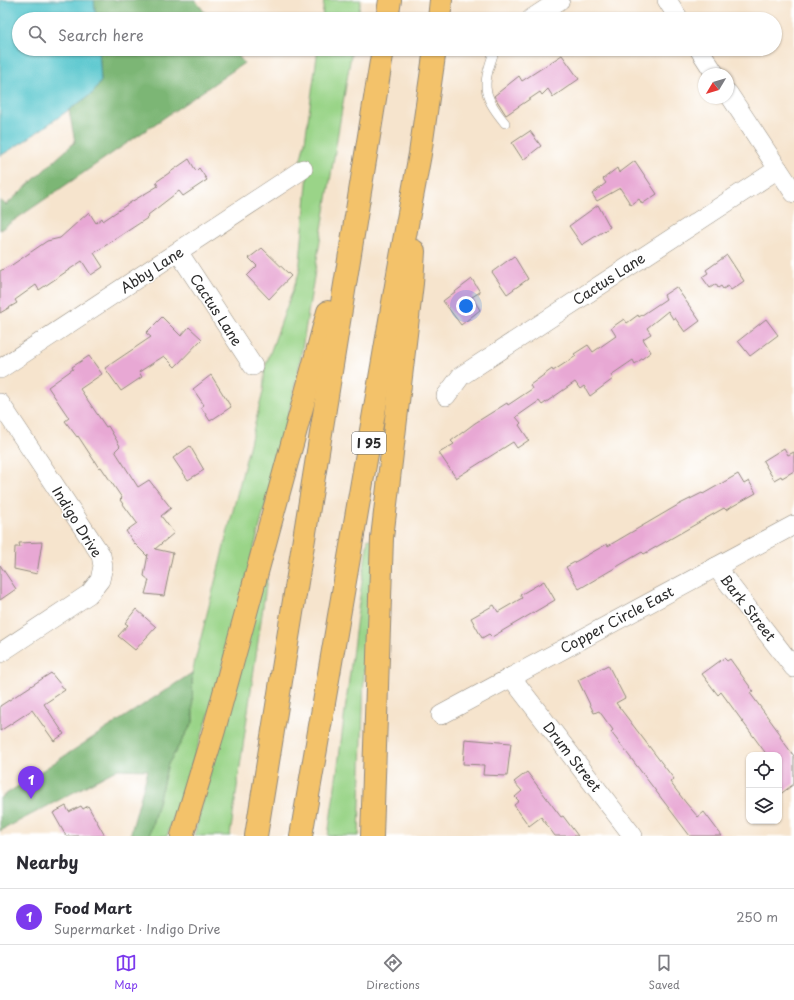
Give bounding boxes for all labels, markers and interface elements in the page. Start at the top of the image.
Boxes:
search box [12,12,782,56]
icon: search [26,23,48,45]
text: Search here [58,23,144,46]
north arrow [698,68,734,104]
street label: Abby Lane [116,241,188,298]
street label: Cactus Lane [568,247,649,310]
street label: Cactus Lane [185,269,248,350]
your location [456,296,476,316]
road number: I 95 [352,432,386,454]
street label: Indigo Drive [47,482,108,562]
street label: Bark Street [716,570,781,646]
street label: Copper Circle East [556,581,678,658]
street label: Drum Street [538,717,607,796]
map controls [746,752,782,824]
button: locate [746,752,782,788]
pin: 1 [18,766,44,799]
button: layers [746,788,782,824]
text: Nearby [16,849,78,875]
text: Food Mart [54,896,132,919]
text: 1 [26,907,32,926]
text: 250 m [736,907,778,926]
text: Supermarket · Indigo Drive [54,919,220,938]
tab: Map [114,952,138,993]
tab: Directions [366,952,420,993]
tab: Saved [648,952,680,993]

